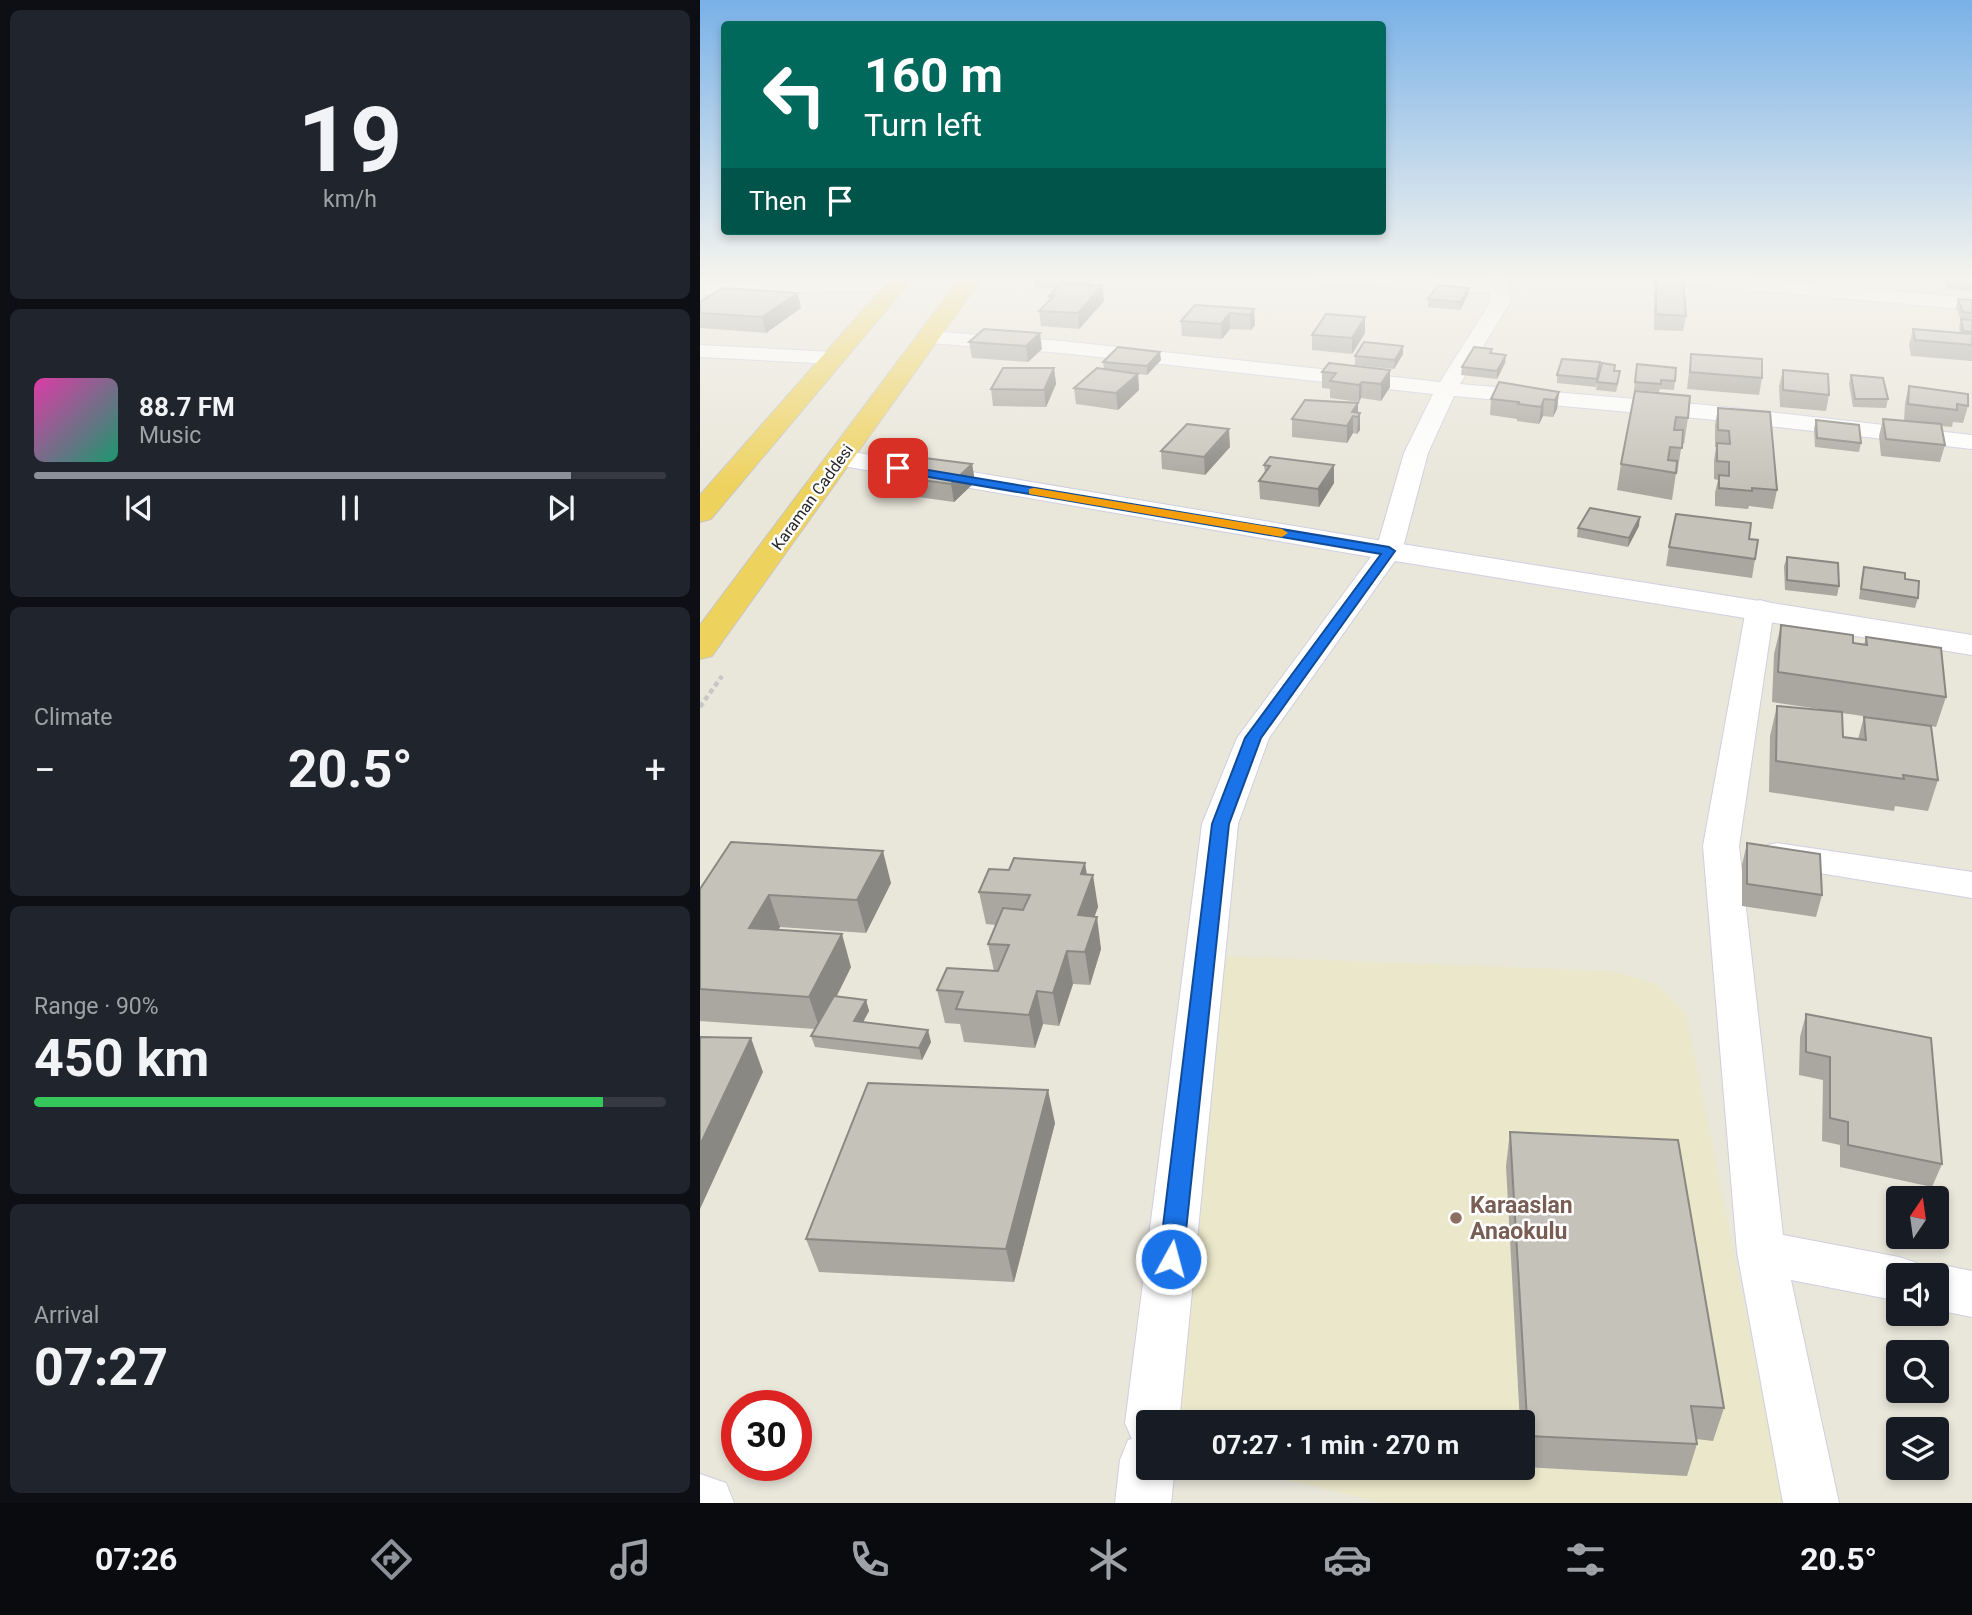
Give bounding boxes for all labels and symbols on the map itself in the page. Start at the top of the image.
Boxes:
pin [868,438,928,498]
street label: Karaman Caddesi [768,441,857,554]
north arrow [1886,1186,1950,1250]
place label: Karaaslan Anaokulu [1470,1192,1573,1245]
marker: Karaaslan Anaokulu [1448,1210,1464,1226]
position arrow [1134,1222,1208,1296]
speed limit sign: 30 [721,1390,812,1481]

